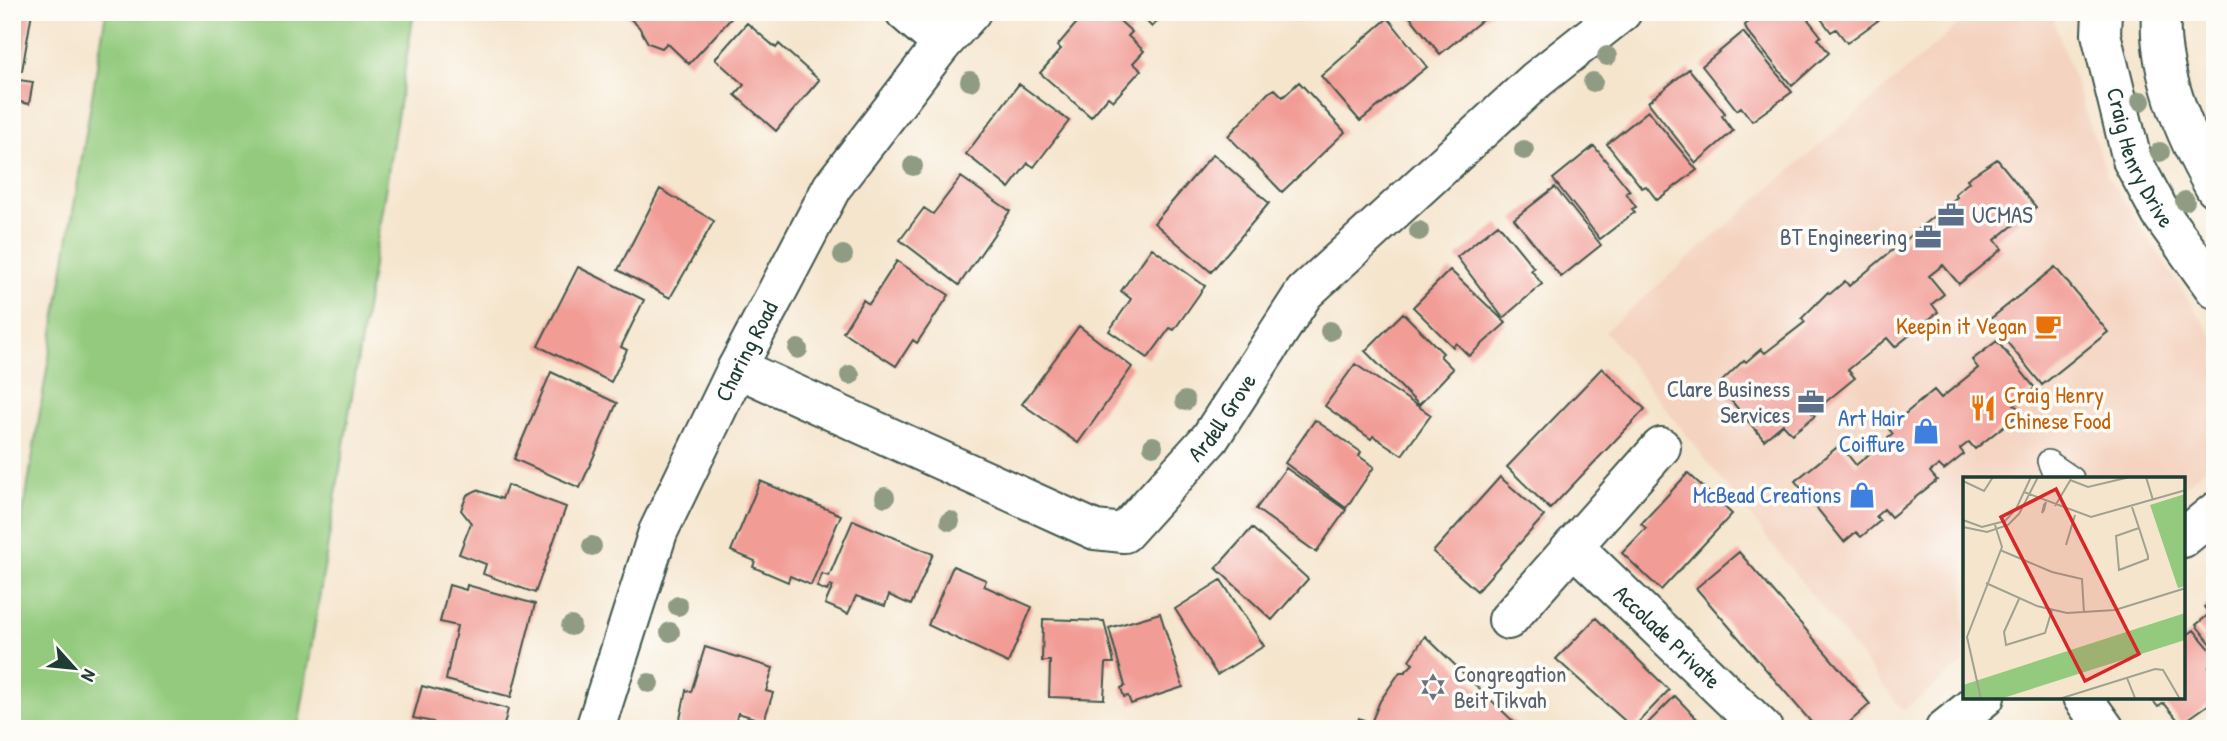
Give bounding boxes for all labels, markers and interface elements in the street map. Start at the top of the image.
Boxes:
street label: Craig Henry Drive [2100,84,2182,234]
place label: UCMAS [1972,199,2033,230]
office icon: UCMAS [1936,200,1966,230]
place label: BT Engineering [1780,221,1907,252]
office icon: BT Engineering [1913,222,1943,252]
street label: Charing Road [707,295,785,406]
place label: Keepin it Vegan [1896,310,2027,341]
cafe icon: Keepin it Vegan [2033,311,2063,341]
street label: Ardell Grove [1180,367,1263,468]
place label: Clare Business Services [1667,373,1790,430]
place label: Craig Henry Chinese Food [2004,379,2110,436]
office icon: Clare Business Services [1796,387,1826,417]
restaurant icon: Craig Henry Chinese Food [1968,393,1998,423]
place label: Art Hair Coiffure [1838,402,1905,459]
shop icon: Art Hair Coiffure [1911,416,1941,446]
inset map [1963,477,2185,699]
place label: McBead Creations [1693,479,1841,510]
shop icon: McBead Creations [1847,480,1877,510]
street label: Accolade Private [1607,578,1728,695]
north arrow [38,632,108,702]
place label: Congregation Beit Tikvah [1454,658,1567,715]
text: N [75,665,103,686]
synagogue icon: Congregation Beit Tikvah [1418,672,1448,702]

